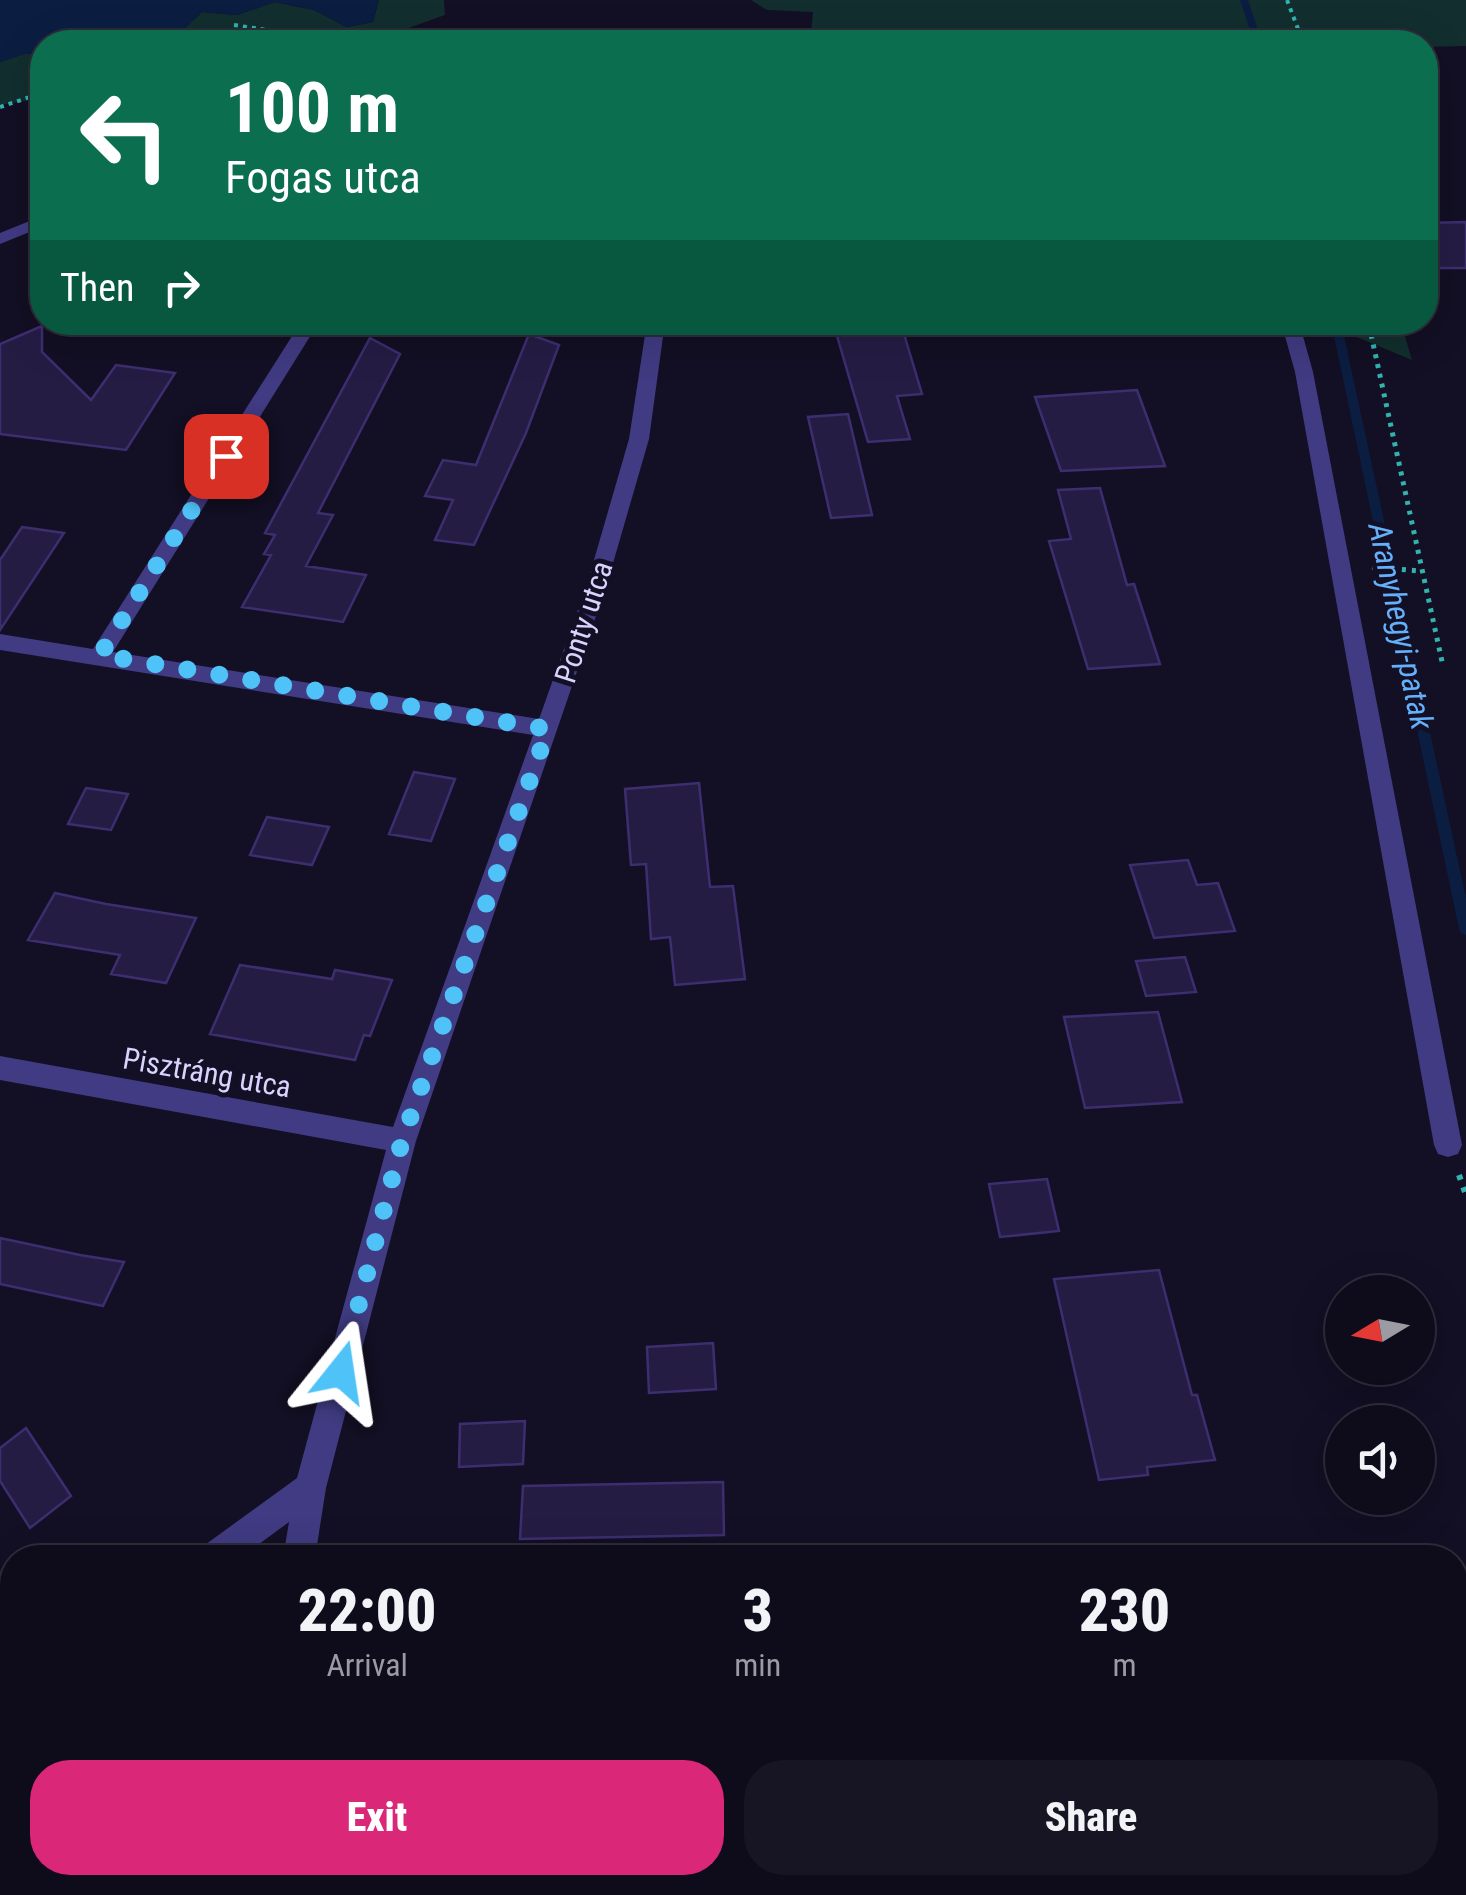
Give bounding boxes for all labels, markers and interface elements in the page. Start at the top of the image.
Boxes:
text: 100 m [225,67,399,149]
icon: left [60,70,190,200]
text: Fogas utca [225,151,421,204]
icon: right [154,260,209,315]
text: Then [60,266,134,310]
pin [184,414,269,499]
icon: arrive [199,429,254,484]
water label: Aranyhegyi-patak [1360,517,1442,734]
street label: Ponty utca [547,557,620,687]
street label: Pisztráng utca [120,1041,294,1105]
north arrow [1325,1275,1435,1385]
map controls [1325,1275,1435,1515]
position arrow [289,1320,393,1424]
button: sound [1325,1405,1435,1515]
text: 22:00 [298,1575,437,1646]
text: 3 [742,1575,773,1646]
text: 230 [1079,1575,1170,1646]
text: Arrival [326,1646,408,1684]
text: min [734,1646,781,1684]
text: m [1113,1646,1137,1684]
button: Exit [30,1760,724,1875]
button: Share [744,1760,1438,1875]

